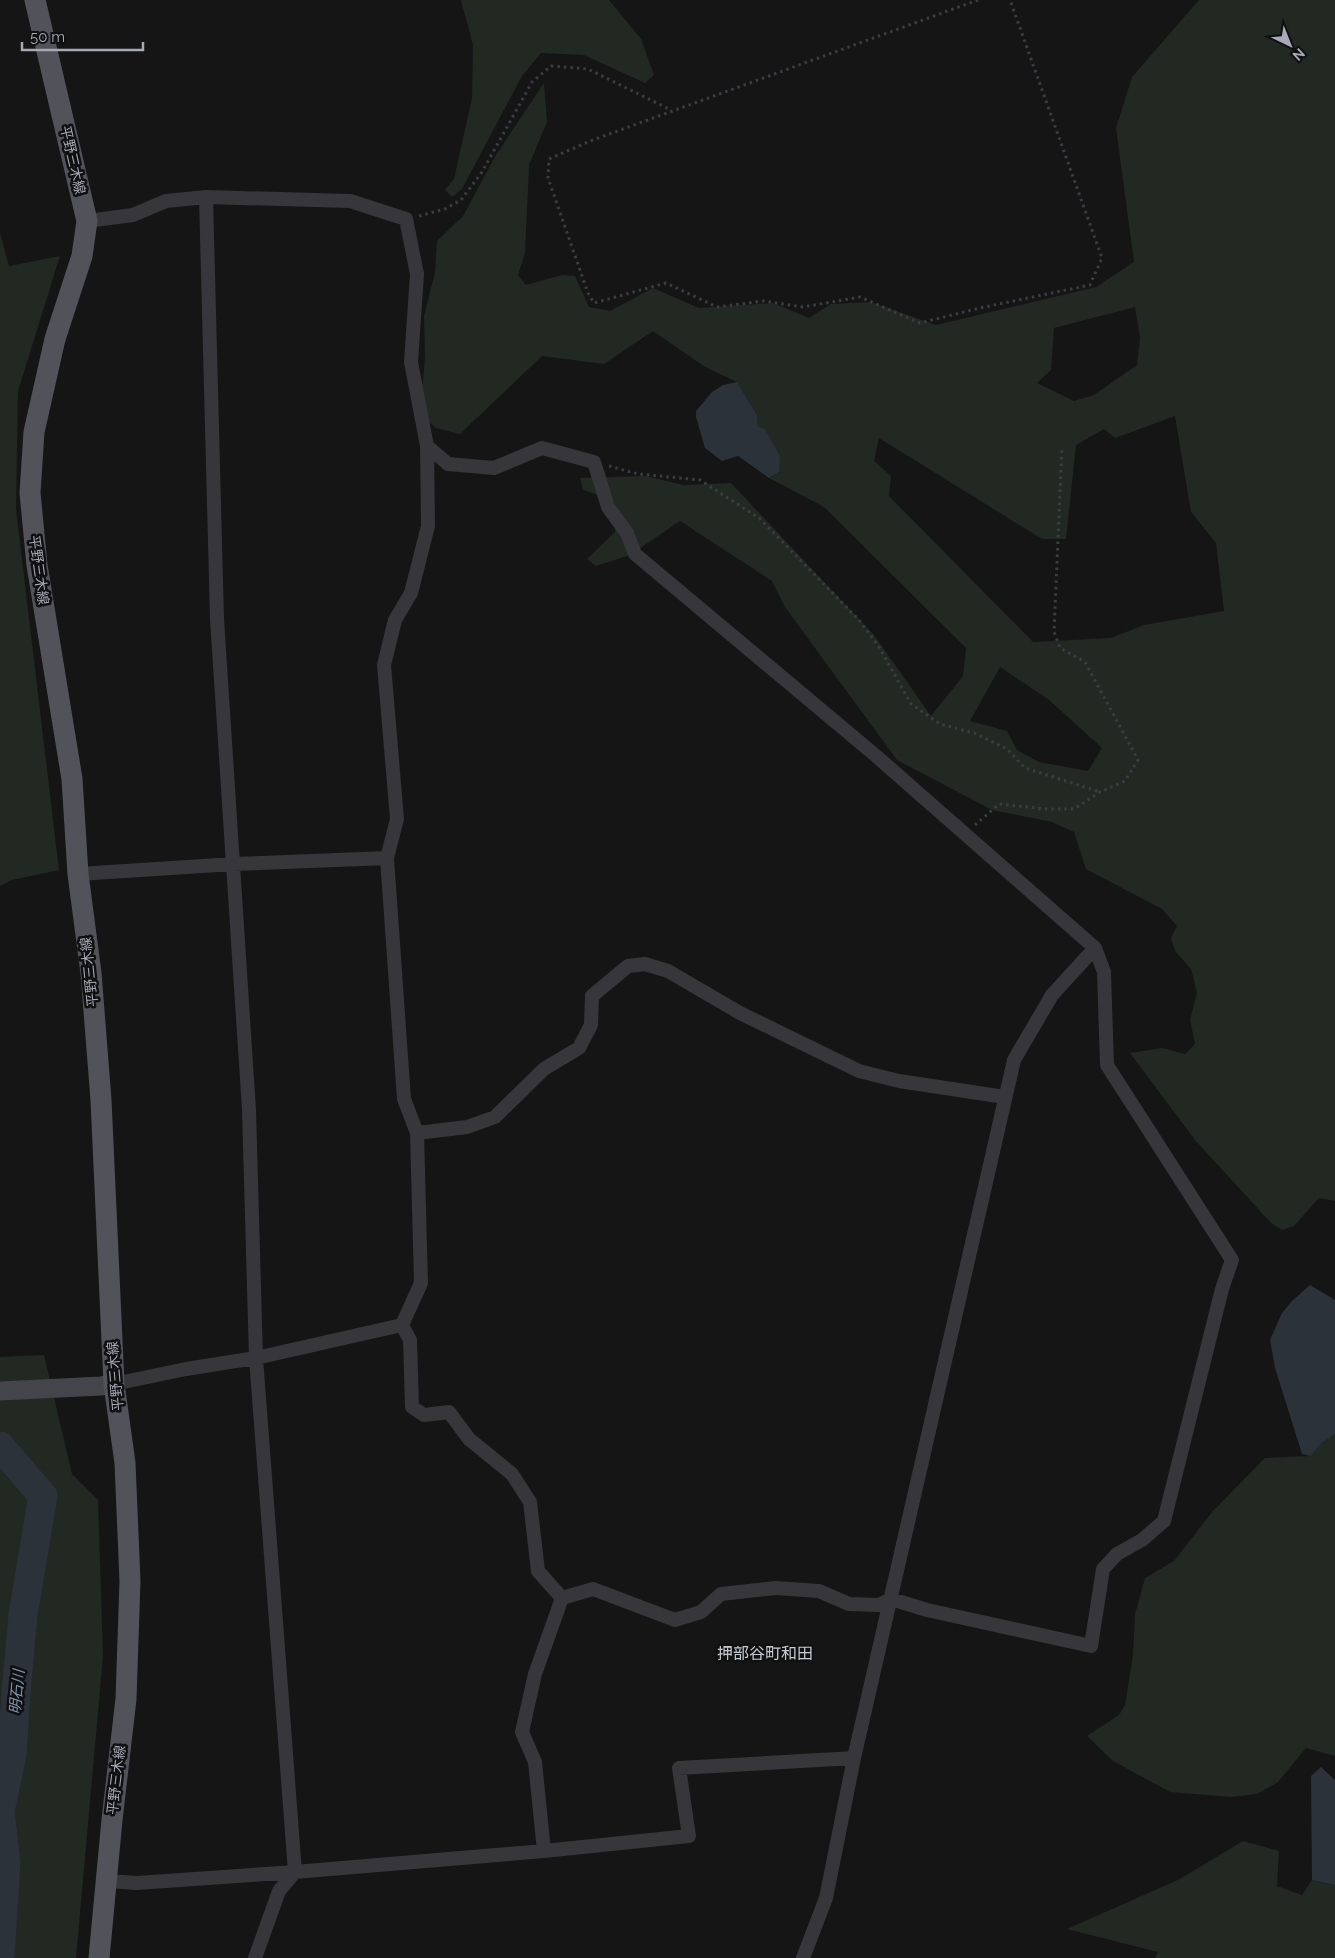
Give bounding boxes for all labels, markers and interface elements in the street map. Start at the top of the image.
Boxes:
scale bar [22,20,144,52]
north arrow [1265,20,1315,70]
text: 50 m [30,28,65,46]
text: N [1290,45,1308,64]
street label: 平野三木線 [57,124,89,196]
street label: 平野三木線 [26,534,52,606]
street label: 平野三木線 [77,936,101,1008]
street label: 平野三木線 [104,1340,126,1412]
district label: 押部谷町和田 [717,1644,813,1663]
water label: 明石川 [6,1667,28,1715]
street label: 平野三木線 [104,1744,128,1816]

